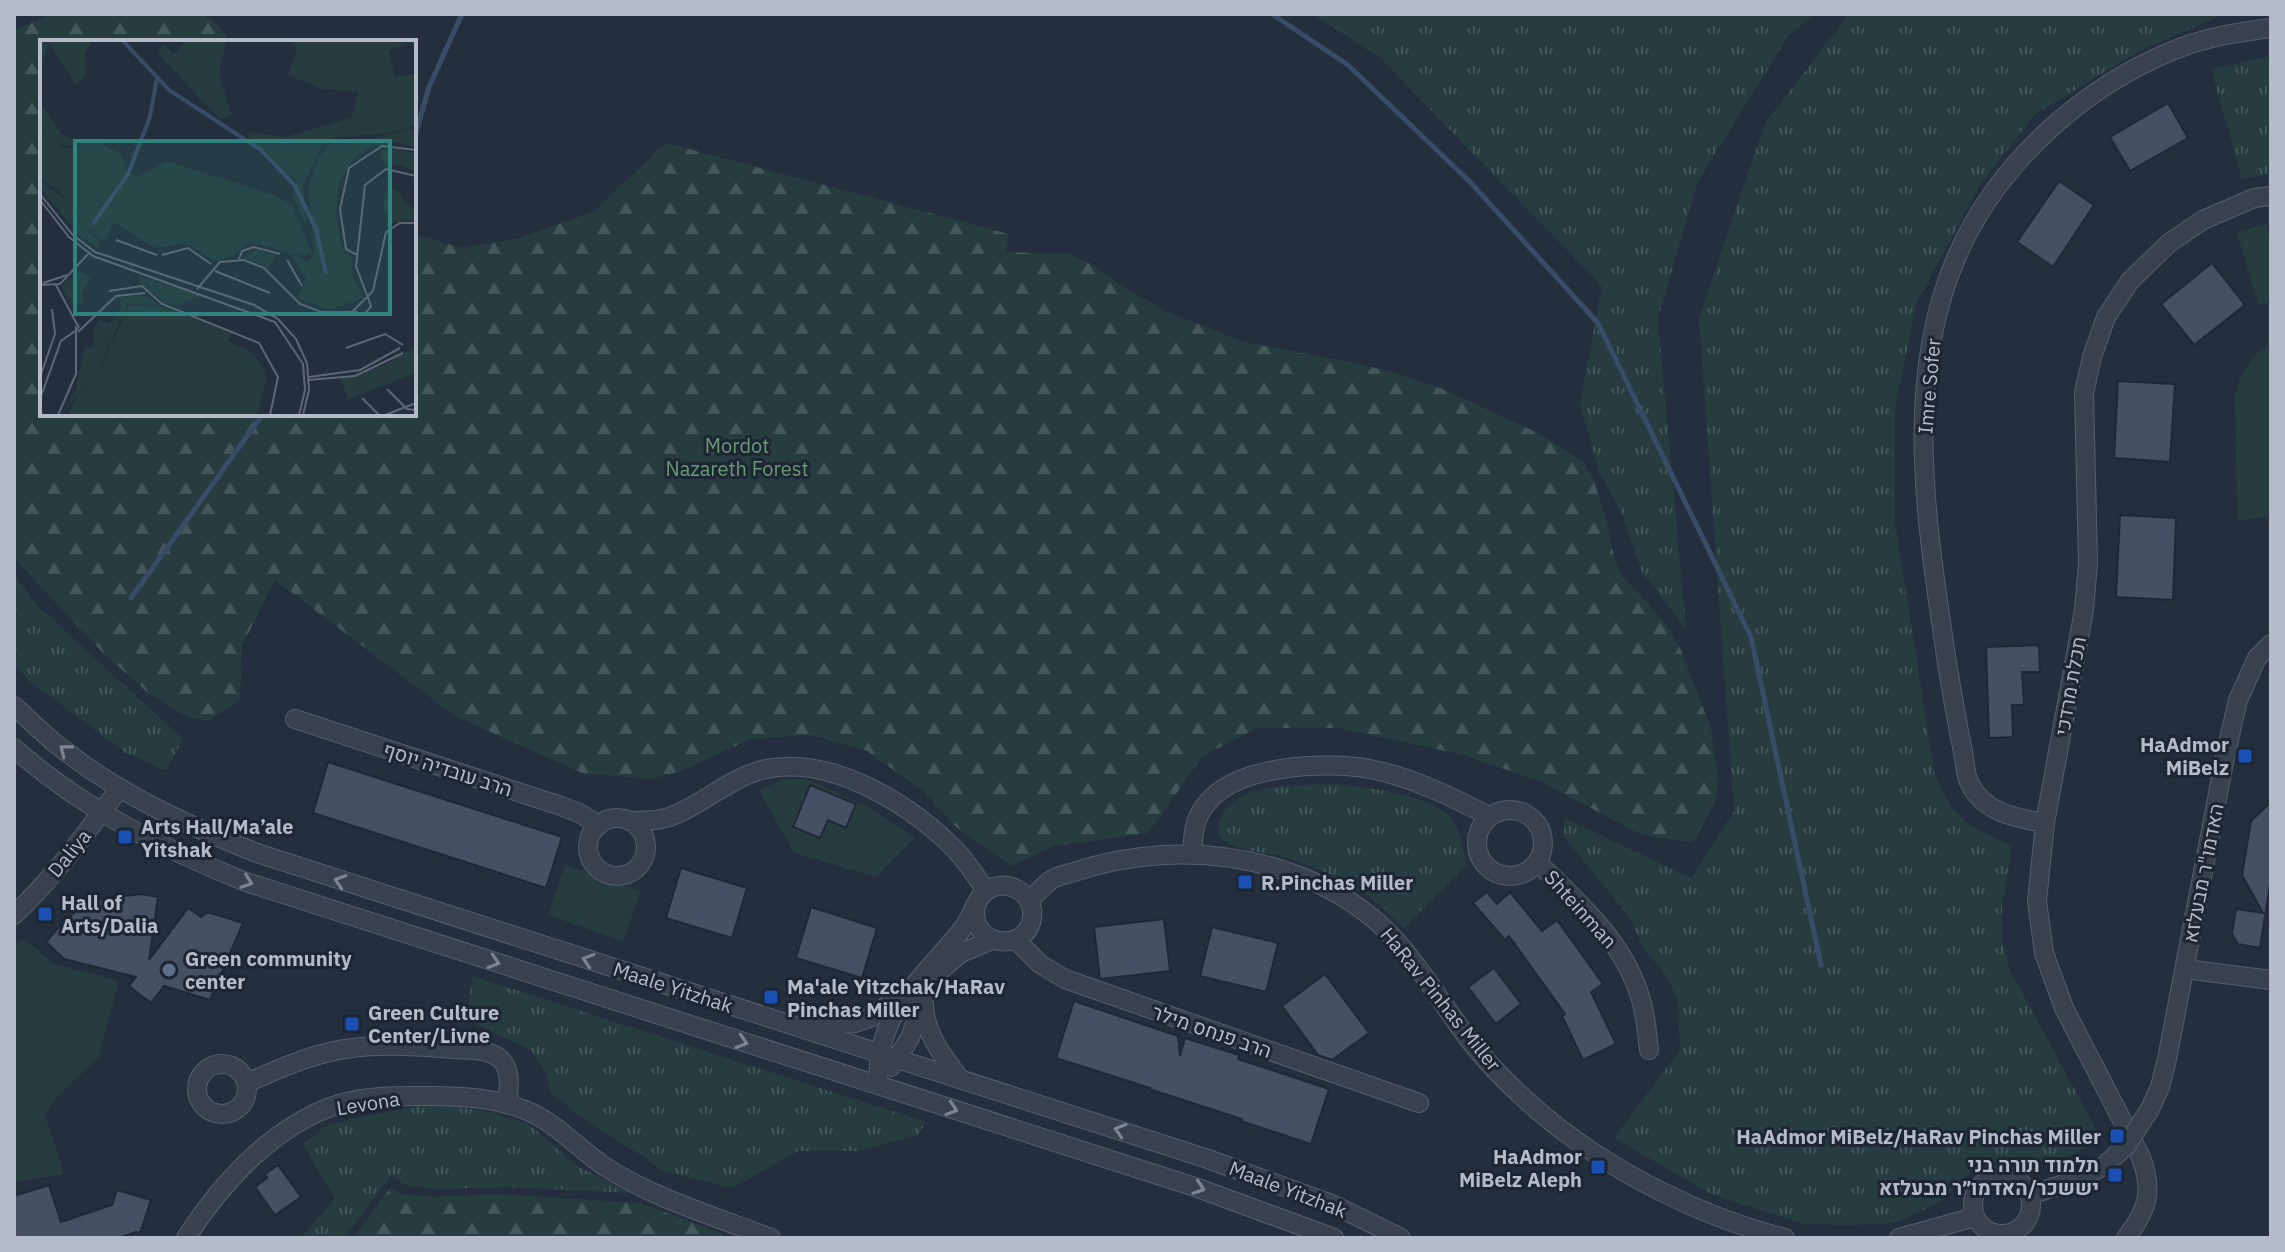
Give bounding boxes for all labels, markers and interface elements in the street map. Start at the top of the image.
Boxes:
inset map [40,40,416,416]
street label: Imre Sofer [1911,337,1947,435]
park label: Mordot Nazareth Forest [666,432,808,482]
street label: תכלת מרדכי [2048,634,2092,738]
place label: HaAdmor MiBelz [2140,731,2229,781]
street label: הרב עובדיה יוסף [380,735,516,803]
one-way arrow [59,745,74,760]
marker: HaAdmor MiBelz [2236,747,2254,765]
street label: האדמו"ר מבעלזא [2176,801,2230,945]
place label: Arts Hall/Ma’ale Yitshak [141,813,293,863]
street label: Daliya [41,823,97,883]
marker: Arts Hall/Ma’ale Yitshak [116,828,134,846]
street label: Shteinman [1539,864,1623,954]
place label: R.Pinchas Miller [1261,869,1413,896]
one-way arrow [239,872,253,888]
marker: R.Pinchas Miller [1236,873,1254,891]
one-way arrow [334,874,348,890]
place label: Hall of Arts/Dalia [61,889,158,939]
marker: Hall of Arts/Dalia [36,905,54,923]
street label: HaRav Pinhas Miller [1375,921,1507,1077]
place label: Green community center [185,945,352,995]
one-way arrow [487,953,501,969]
one-way arrow [582,953,595,969]
street label: Maale Yitzhak [610,955,737,1019]
marker: Green community center [160,961,178,979]
place label: Ma'ale Yitzchak/HaRav Pinchas Miller [787,973,1005,1023]
marker: Ma'ale Yitzchak/HaRav Pinchas Miller [762,988,780,1006]
street label: הרב פנחס מילר [1148,998,1276,1064]
place label: Green Culture Center/Livne [368,999,499,1049]
marker: Green Culture Center/Livne [343,1015,361,1033]
one-way arrow [734,1032,748,1048]
street label: Levona [334,1085,402,1121]
one-way arrow [944,1099,958,1115]
one-way arrow [1113,1123,1127,1139]
place label: HaAdmor MiBelz/HaRav Pinchas Miller [1736,1123,2101,1150]
marker: HaAdmor MiBelz/HaRav Pinchas Miller [2108,1127,2126,1145]
place label: HaAdmor MiBelz Aleph [1459,1143,1582,1193]
place label: תלמוד תורה בני יששכר/האדמו״ר מבעלזא [1879,1151,2099,1201]
street label: Maale Yitzhak [1225,1154,1351,1224]
marker: HaAdmor MiBelz Aleph [1589,1158,1607,1176]
marker: תלמוד תורה בני יששכר/האדמו״ר מבעלזא [2106,1166,2124,1184]
one-way arrow [1192,1179,1206,1195]

